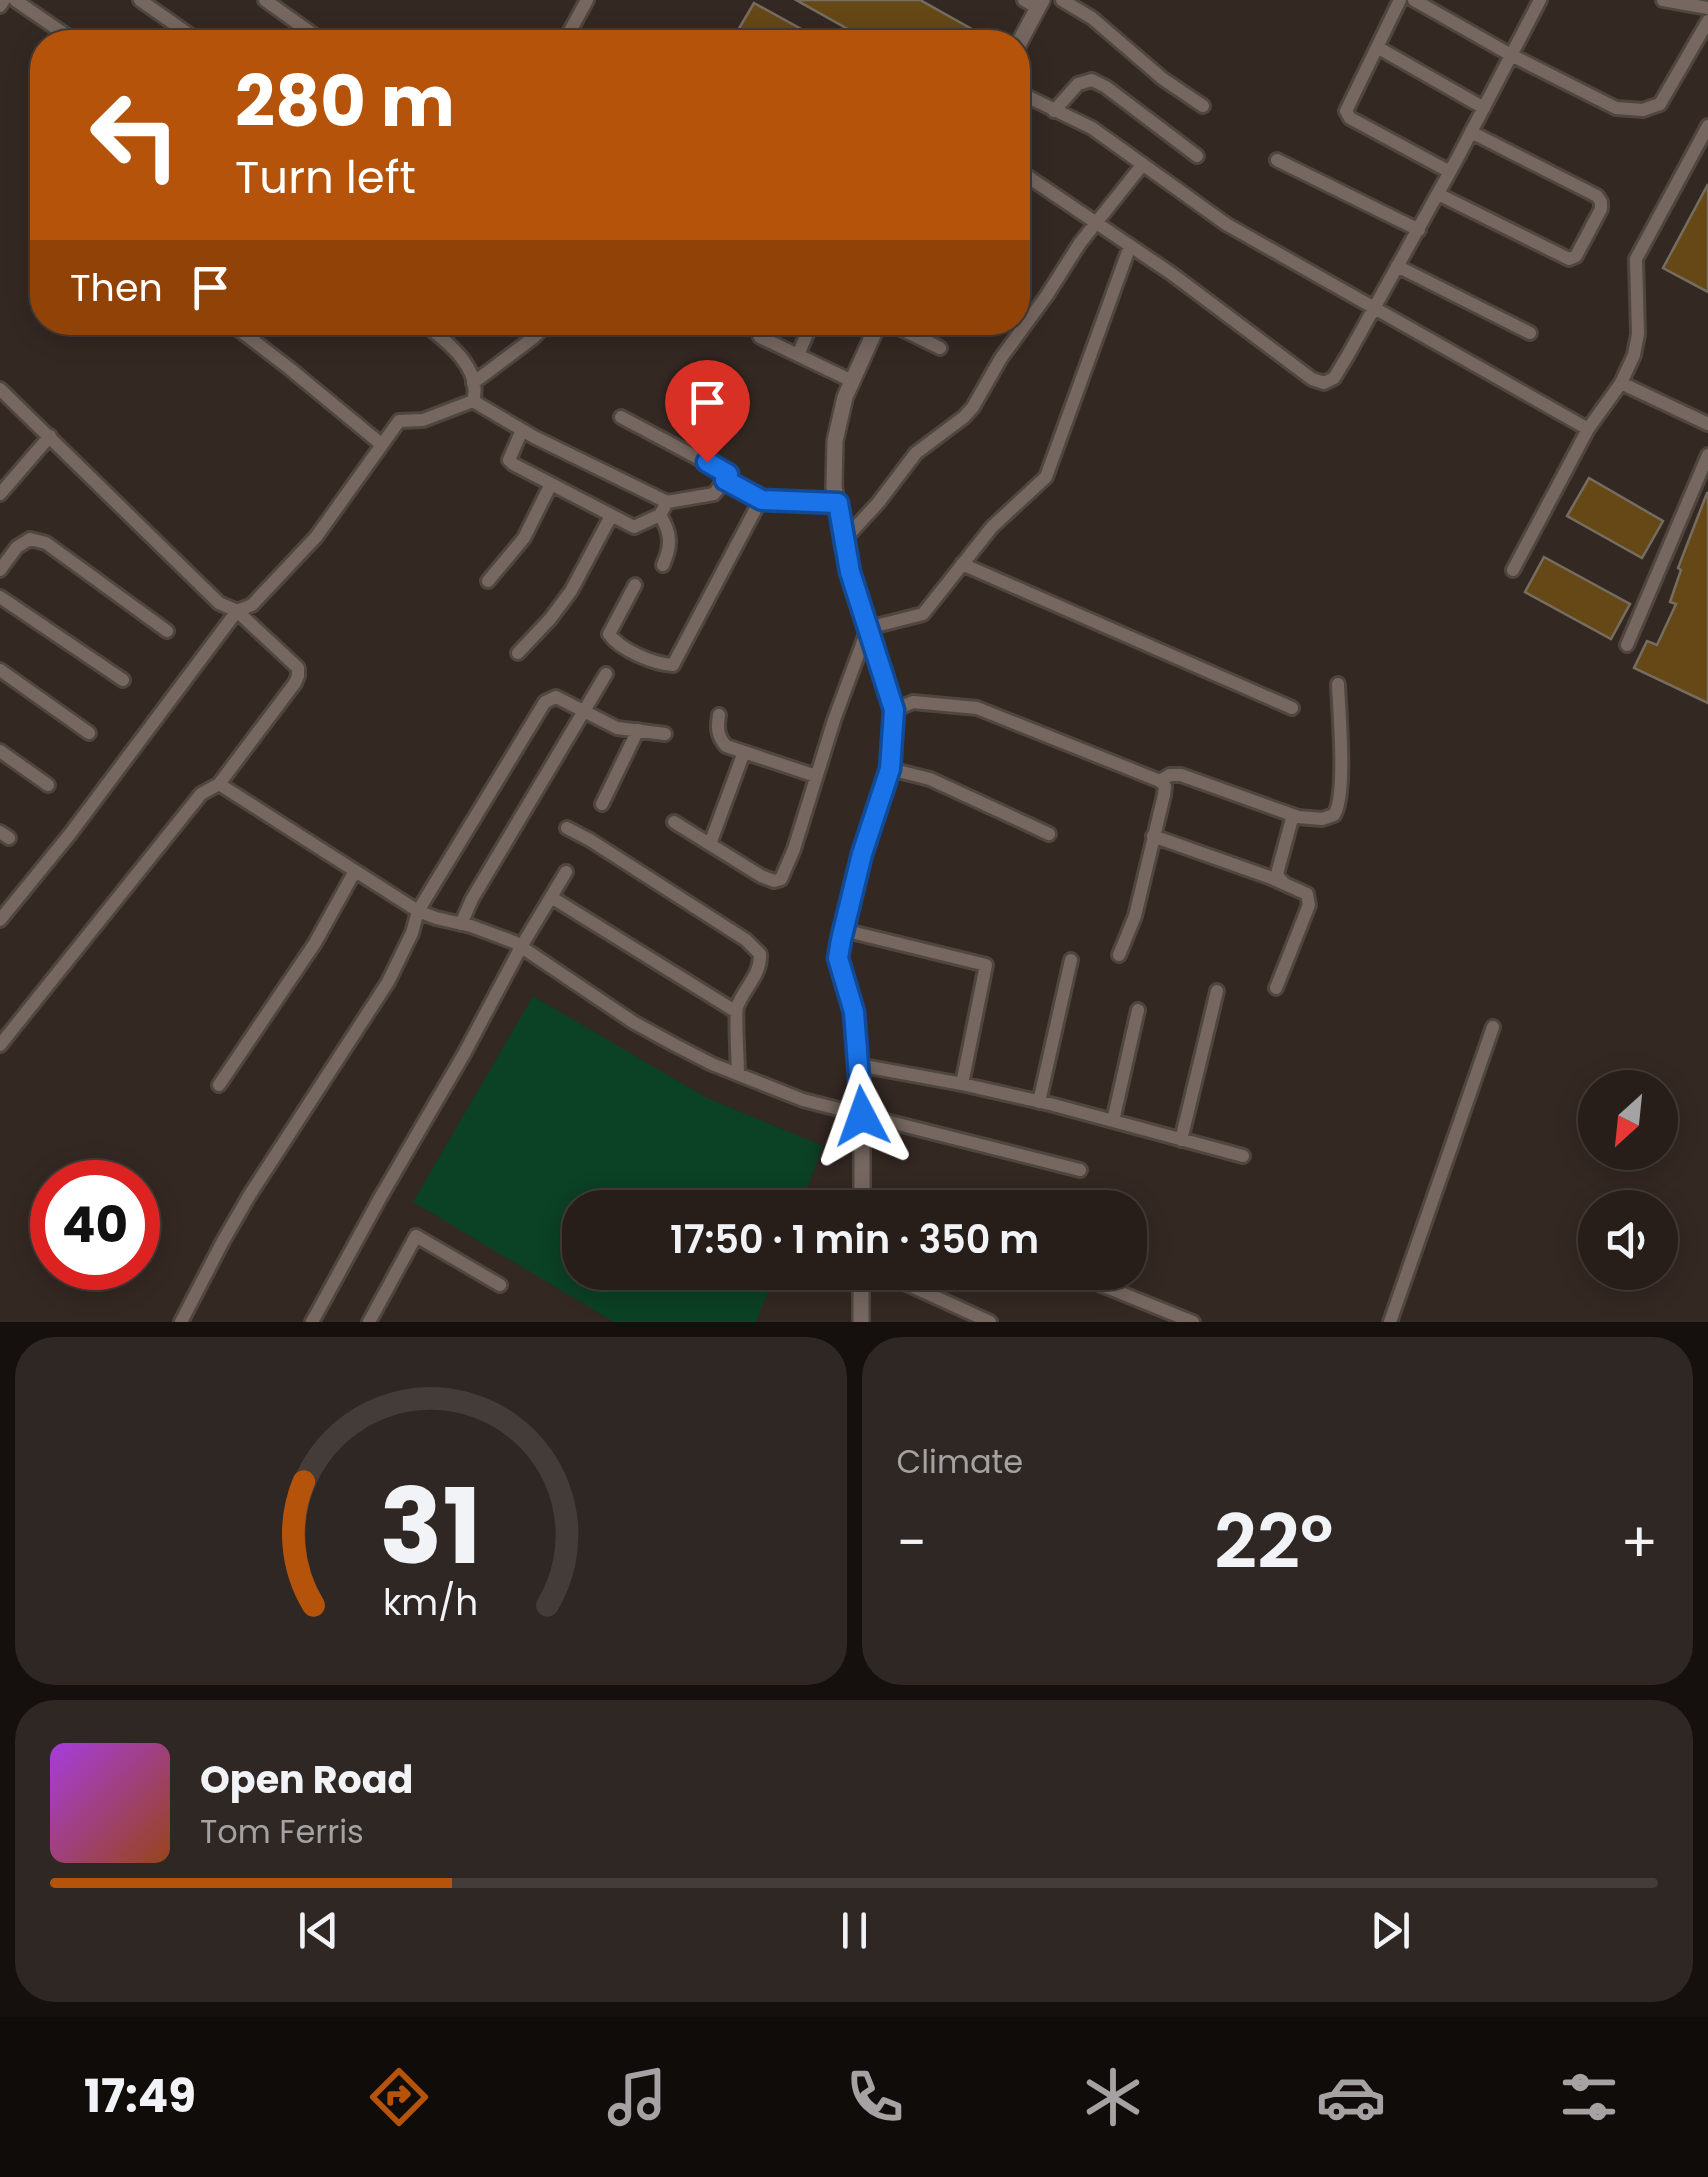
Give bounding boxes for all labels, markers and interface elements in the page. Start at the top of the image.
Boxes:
text: 280 m [235,52,455,151]
icon: left [70,70,200,200]
text: Turn left [235,146,416,209]
icon: arrive [183,260,238,315]
text: Then [70,261,163,314]
pin [665,360,750,463]
icon: arrive [680,375,735,430]
position arrow [810,1064,914,1168]
north arrow [1578,1070,1678,1170]
map controls [1578,1070,1678,1290]
speed limit sign: 40 [30,1160,160,1290]
button: sound [1578,1190,1678,1290]
text: 17:50 · 1 min · 350 m [670,1213,1039,1266]
text: Climate [897,1439,1023,1484]
text: 31 [380,1454,482,1599]
text: 22° [1214,1489,1333,1594]
text: − [897,1504,927,1581]
text: + [1620,1504,1658,1581]
text: km/h [383,1577,478,1628]
text: Open Road [200,1753,413,1806]
text: Tom Ferris [200,1809,364,1854]
icon: previous [291,1903,346,1958]
icon: pause [827,1903,882,1958]
icon: next [1363,1903,1418,1958]
icon: directions [364,2062,434,2132]
icon: music [602,2062,672,2132]
icon: phone [840,2062,910,2132]
icon: climate [1078,2062,1148,2132]
icon: car [1316,2062,1386,2132]
icon: filters [1554,2062,1624,2132]
text: 17:49 [84,2065,196,2128]

